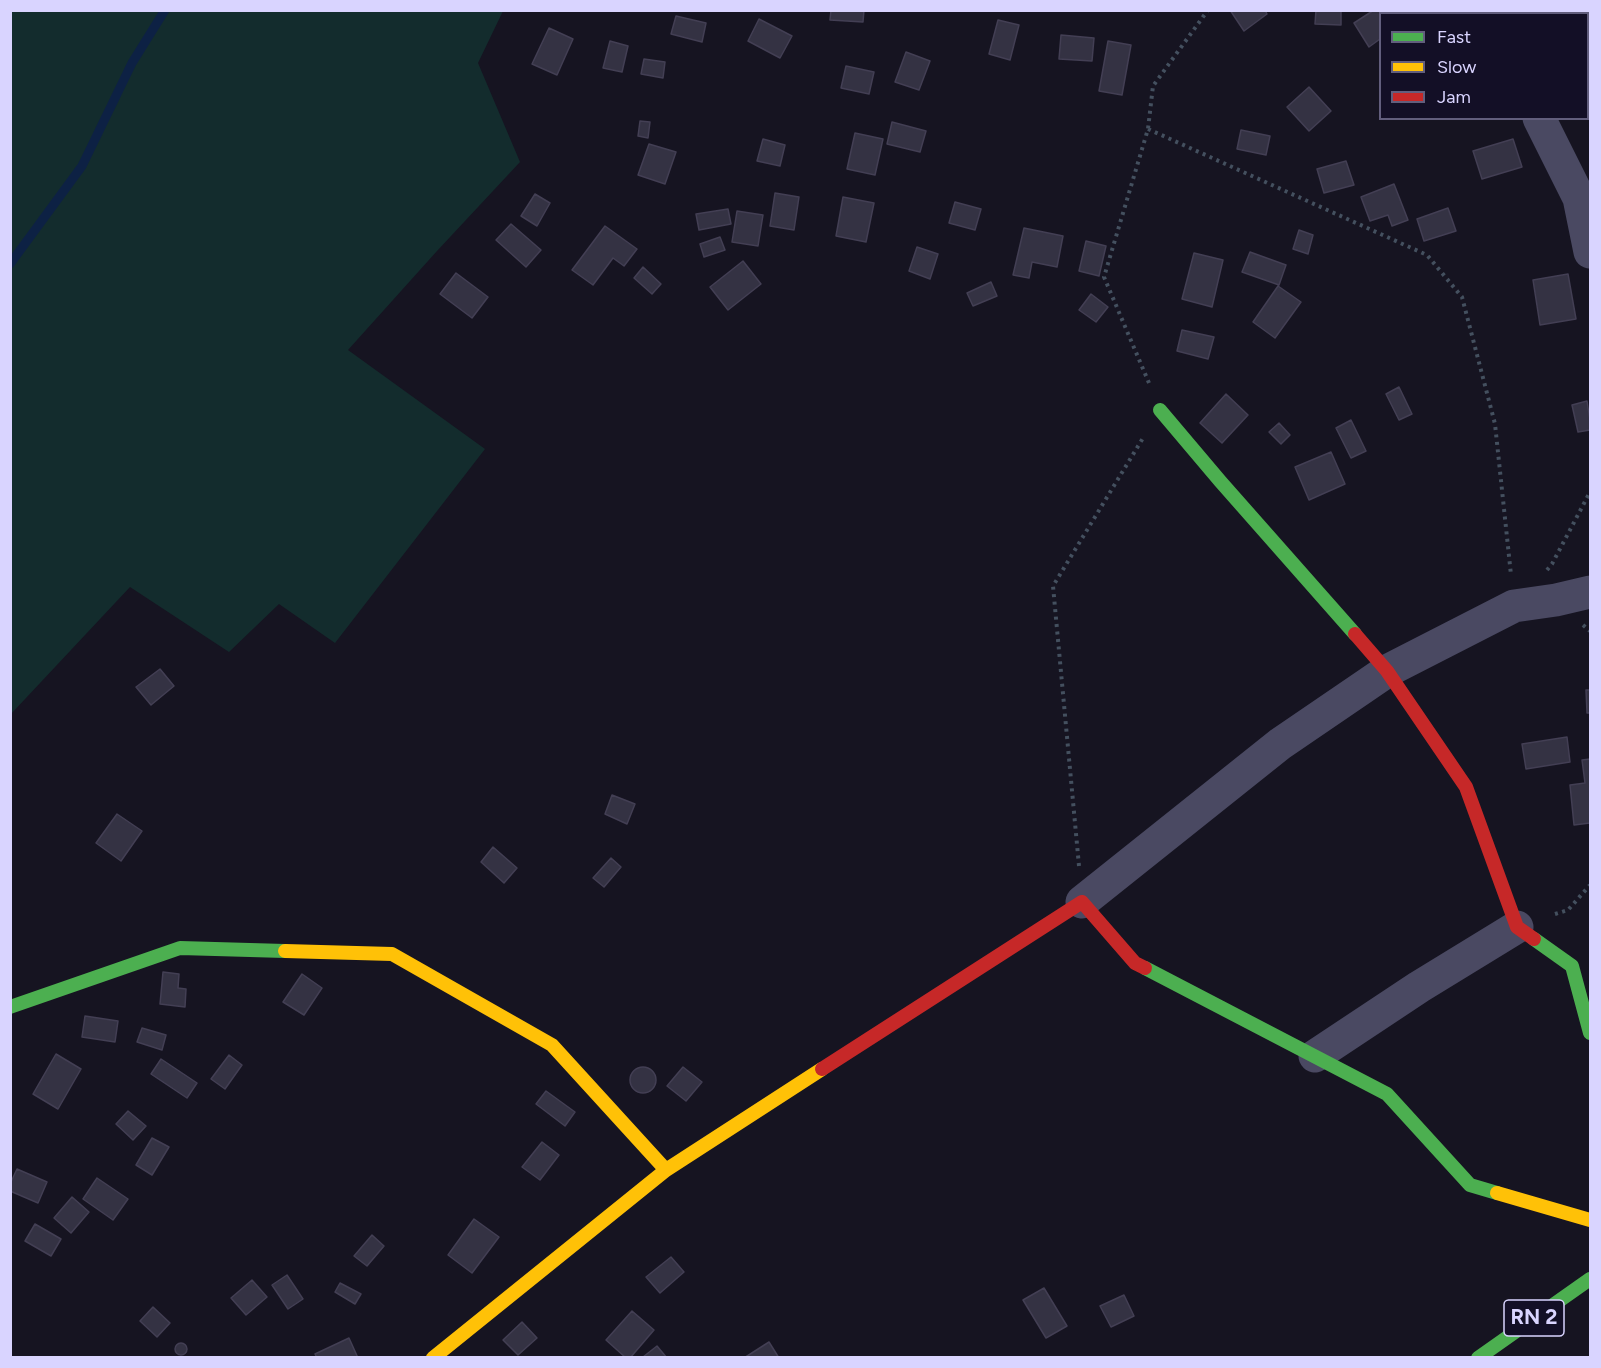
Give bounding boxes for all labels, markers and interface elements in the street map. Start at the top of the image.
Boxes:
legend [1379,12,1589,120]
text: Fast [1437,26,1471,48]
text: Slow [1437,56,1476,78]
text: Jam [1437,86,1471,108]
road number: RN 2 [1504,1300,1564,1336]

